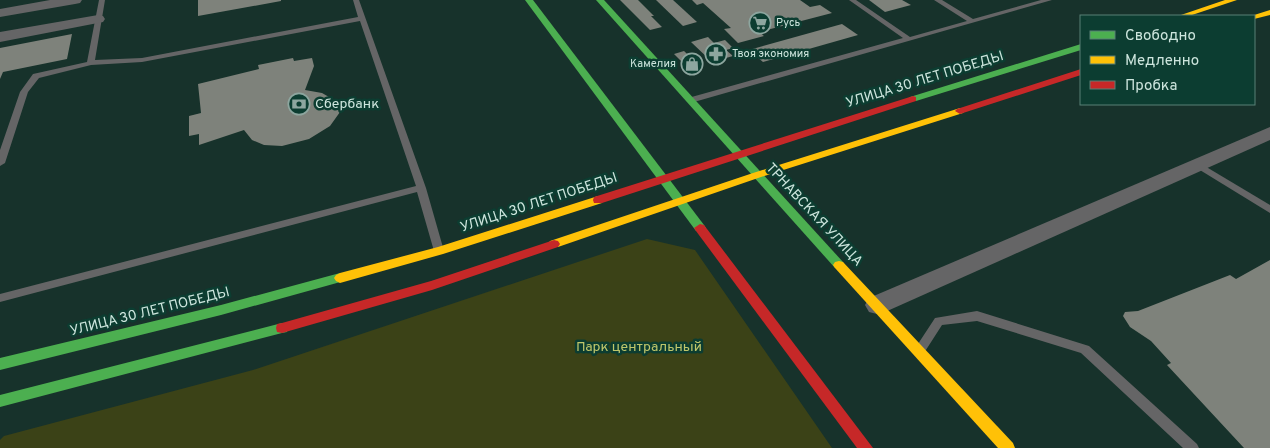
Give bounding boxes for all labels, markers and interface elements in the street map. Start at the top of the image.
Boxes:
supermarket icon: Русь [748,11,772,35]
legend [1080,15,1255,105]
place label: Русь [776,16,801,30]
text: Свободно [1125,27,1196,46]
pharmacy icon: Твоя экономия [704,42,728,66]
place label: Твоя экономия [732,47,809,61]
street label: УЛИЦА 30 ЛЕТ ПОБЕДЫ [844,48,1006,112]
shop icon: Камелия [680,52,704,76]
text: Медленно [1125,52,1199,71]
place label: Камелия [630,57,676,71]
text: Пробка [1125,77,1177,96]
bank icon: Сбербанк [287,92,311,116]
place label: Сбербанк [315,96,379,113]
street label: ТРНАВСКАЯ УЛИЦА [762,160,866,270]
street label: УЛИЦА 30 ЛЕТ ПОБЕДЫ [458,170,620,236]
street label: УЛИЦА 30 ЛЕТ ПОБЕДЫ [68,284,232,340]
park label: Парк центральный [576,339,702,356]

